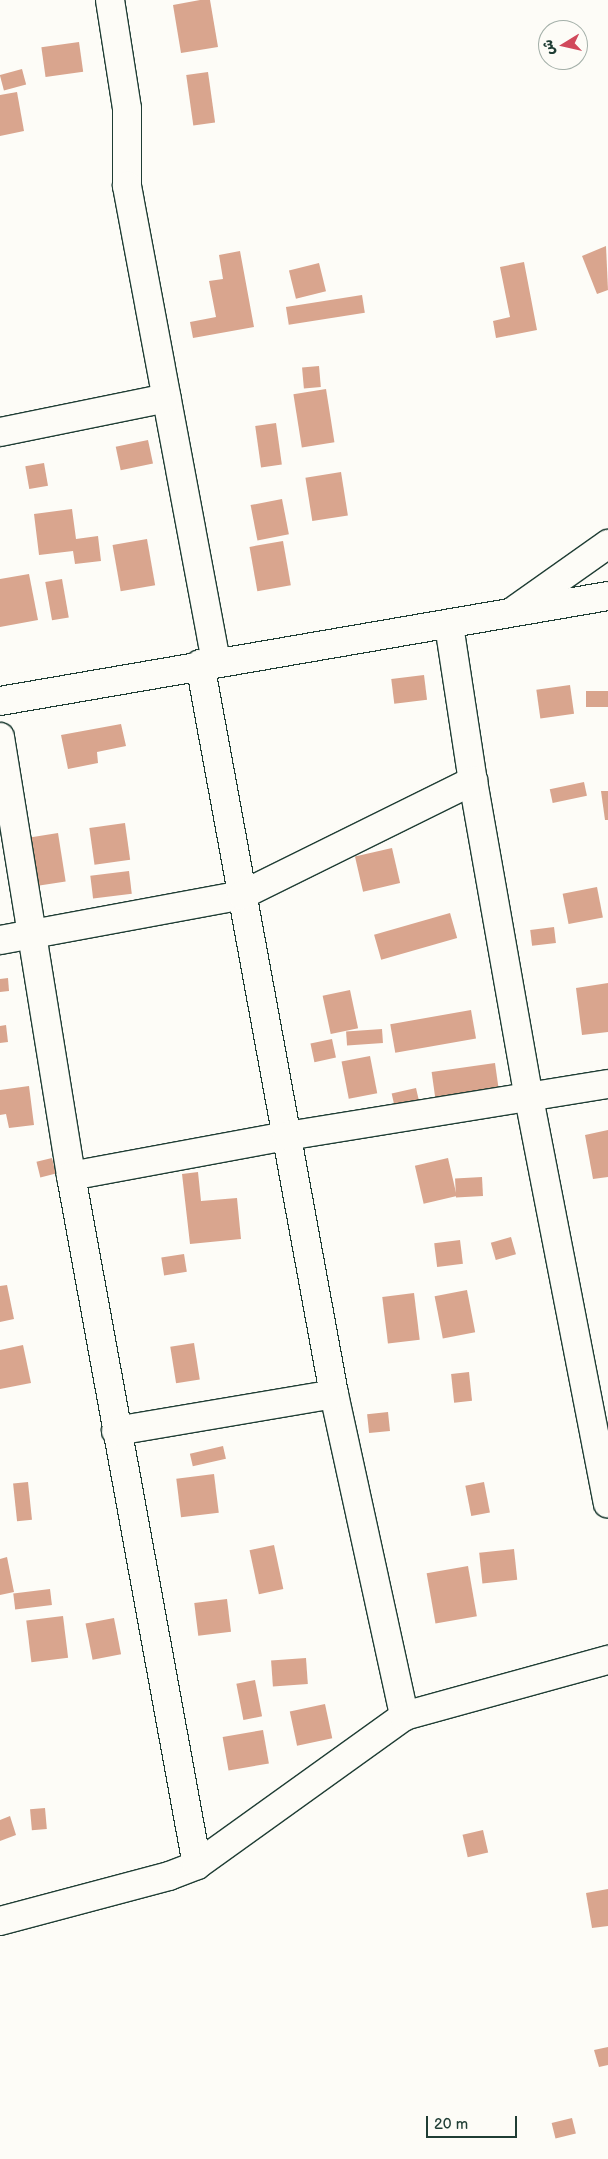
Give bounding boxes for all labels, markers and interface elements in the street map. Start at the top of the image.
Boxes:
north arrow [538,20,588,70]
text: ش [539,38,558,56]
scale bar [428,2106,519,2138]
text: 20 m [434,2115,468,2134]

